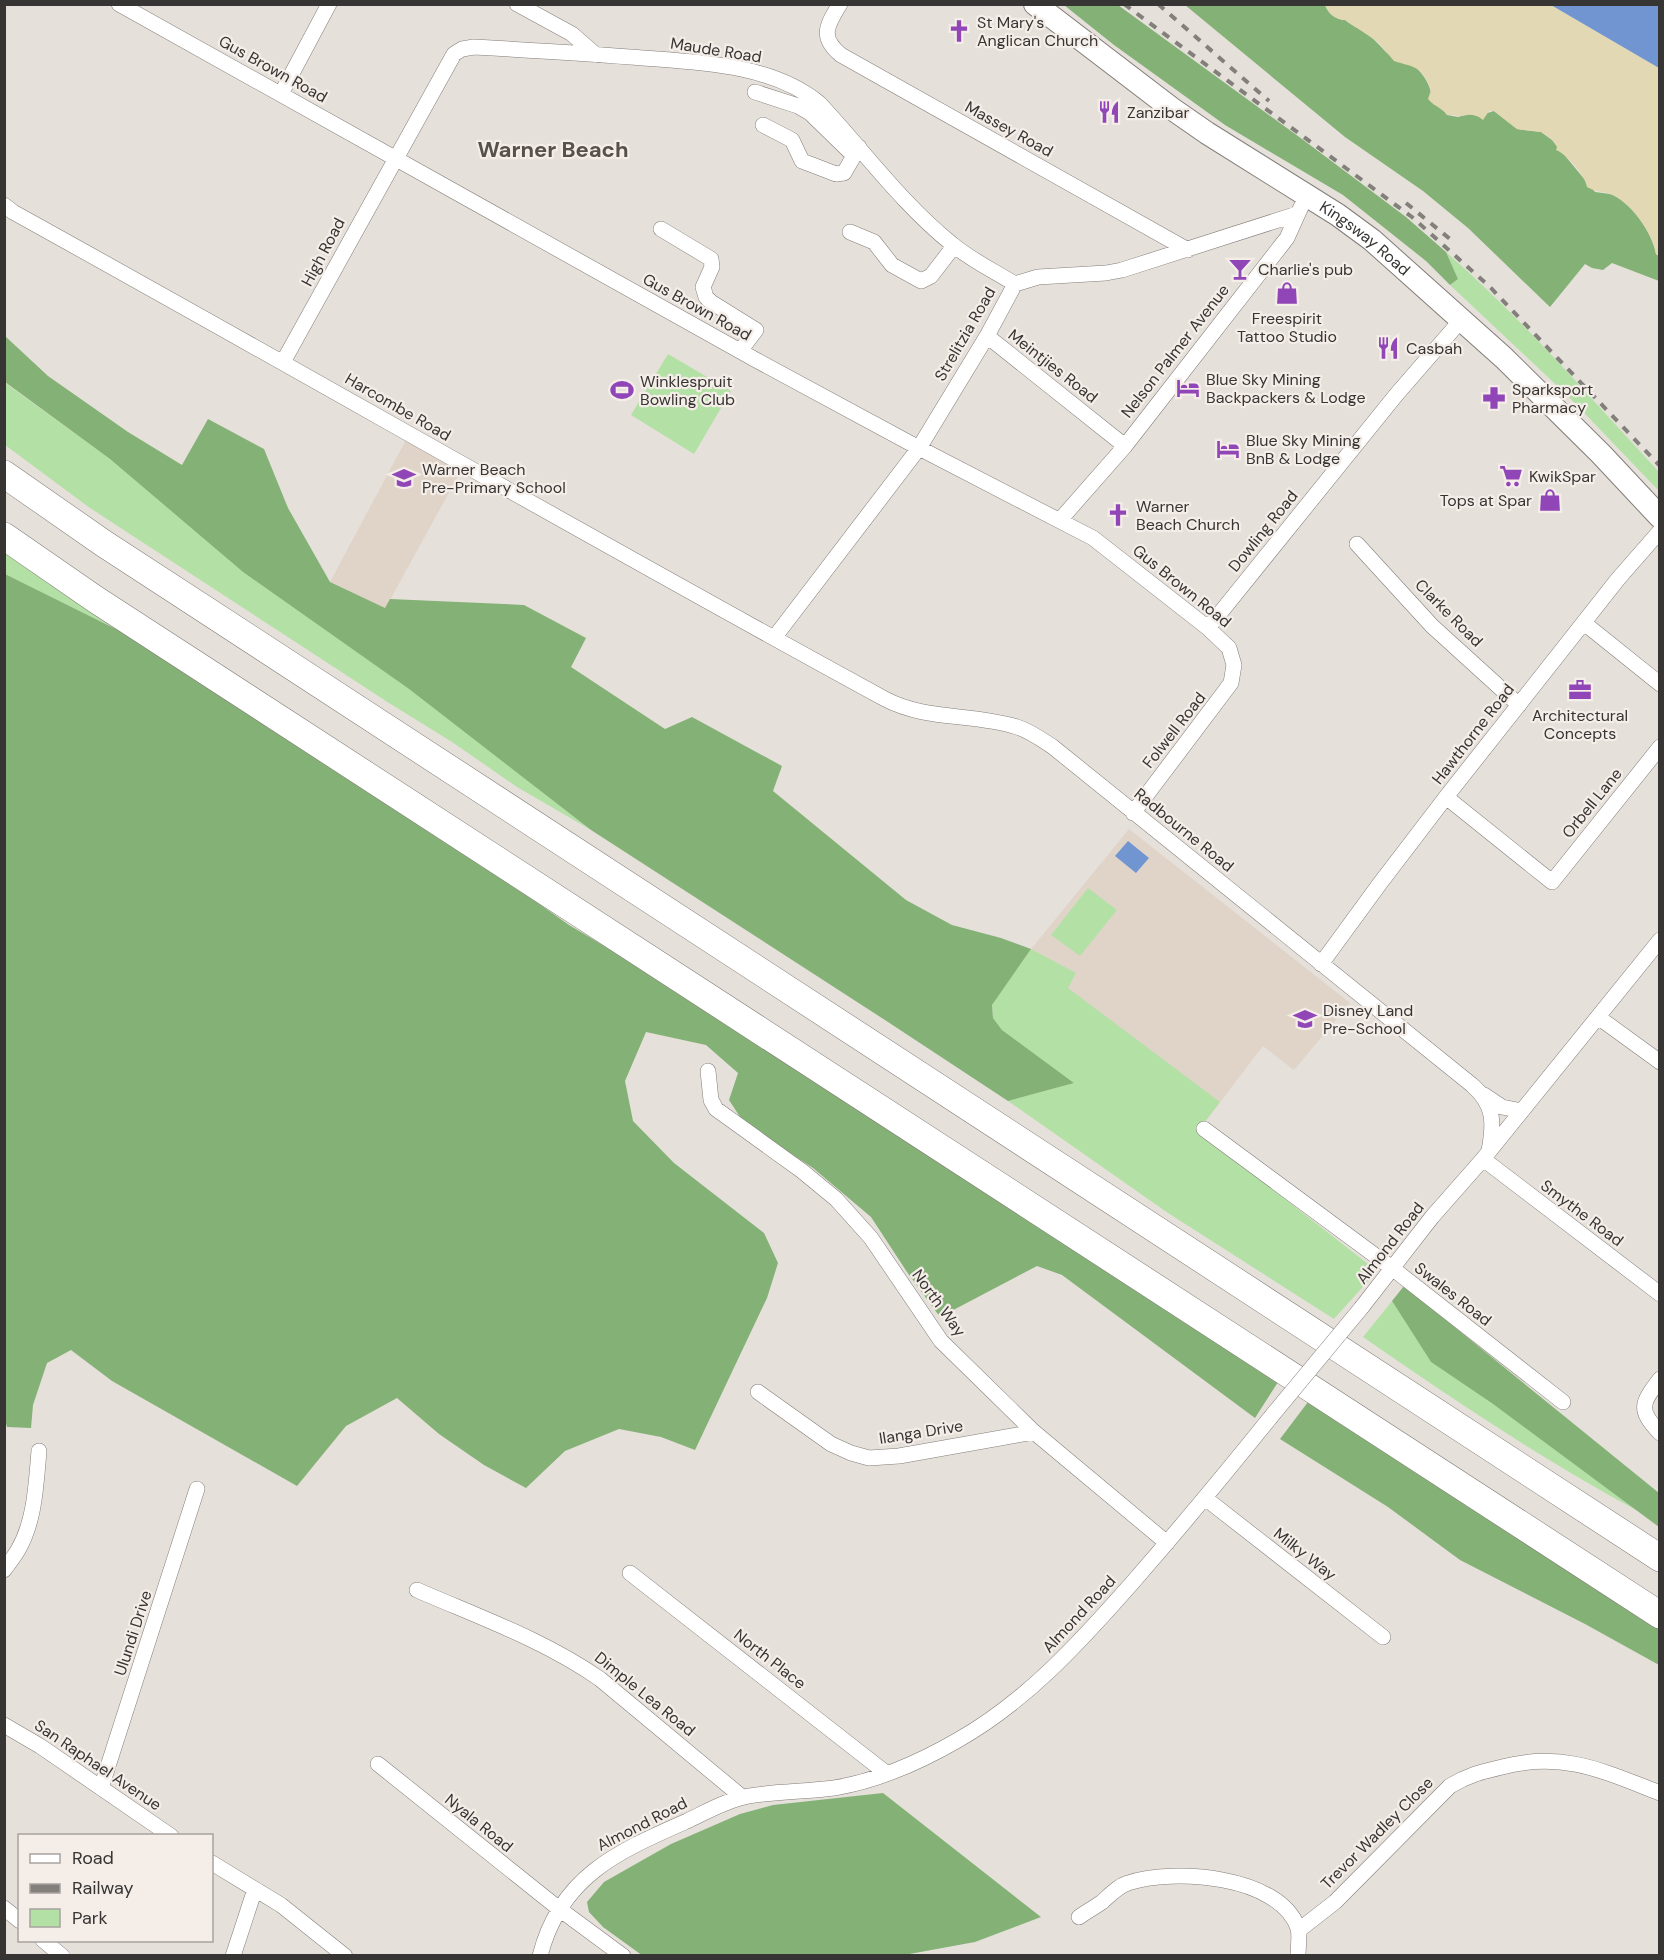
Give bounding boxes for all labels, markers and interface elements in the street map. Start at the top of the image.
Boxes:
place label: St Mary's Anglican Church [977,12,1098,51]
church icon: St Mary's Anglican Church [946,18,972,44]
street label: Gus Brown Road [215,31,331,107]
street label: Maude Road [669,32,763,68]
street label: Massey Road [961,96,1057,162]
restaurant icon: Zanzibar [1096,99,1122,125]
place label: Zanzibar [1127,102,1189,123]
district label: Warner Beach [477,135,629,164]
street label: Kingsway Road [1316,196,1415,280]
street label: High Road [296,214,350,290]
bar icon: Charlie's pub [1227,256,1253,282]
place label: Charlie's pub [1258,259,1353,280]
street label: Gus Brown Road [639,269,755,345]
street label: Nelson Palmer Avenue [1116,280,1234,422]
shop icon: Freespirit Tattoo Studio [1274,280,1300,306]
street label: Strelitzia Road [930,283,1000,385]
place label: Freespirit Tattoo Studio [1237,308,1337,347]
street label: Meintjies Road [1004,324,1102,408]
restaurant icon: Casbah [1375,335,1401,361]
place label: Casbah [1406,338,1462,359]
street label: Harcombe Road [341,368,455,446]
place label: Blue Sky Mining Backpackers & Lodge [1206,369,1366,408]
place label: Winklespruit Bowling Club [640,371,735,410]
hotel icon: Blue Sky Mining Backpackers & Lodge [1175,375,1201,401]
sports icon: Winklespruit Bowling Club [609,377,635,403]
place label: Sparksport Pharmacy [1512,379,1593,418]
pharmacy icon: Sparksport Pharmacy [1481,385,1507,411]
place label: Blue Sky Mining BnB & Lodge [1246,430,1361,469]
hotel icon: Blue Sky Mining BnB & Lodge [1215,436,1241,462]
place label: Warner Beach Pre-Primary School [422,459,566,498]
supermarket icon: KwikSpar [1498,463,1524,489]
school or university icon: Warner Beach Pre-Primary School [391,465,417,491]
place label: KwikSpar [1529,466,1596,487]
street label: Dowling Road [1224,486,1302,576]
shop icon: Tops at Spar [1537,487,1563,513]
place label: Tops at Spar [1440,490,1532,511]
place label: Warner Beach Church [1136,496,1240,535]
church icon: Warner Beach Church [1105,502,1131,528]
street label: Gus Brown Road [1128,540,1236,632]
street label: Clarke Road [1411,575,1487,651]
office icon: Architectural Concepts [1567,677,1593,703]
street label: Hawthorne Road [1427,679,1519,789]
street label: Folwell Road [1138,688,1210,772]
place label: Architectural Concepts [1532,705,1628,744]
street label: Orbell Lane [1557,764,1627,842]
street label: Radbourne Road [1130,783,1238,877]
place label: Disney Land Pre-School [1323,1000,1413,1039]
school or university icon: Disney Land Pre-School [1292,1006,1318,1032]
street label: Smythe Road [1536,1175,1628,1251]
street label: Almond Road [1351,1198,1429,1288]
street label: Swales Road [1410,1257,1496,1331]
street label: North Way [908,1265,971,1341]
street label: Ilanga Drive [877,1415,965,1449]
street label: Milky Way [1269,1523,1341,1585]
street label: Almond Road [1038,1571,1120,1657]
street label: Ulundi Drive [109,1588,157,1678]
street label: North Place [730,1624,810,1694]
street label: Dimple Lea Road [590,1647,700,1741]
street label: San Raphael Avenue [31,1715,165,1815]
street label: Trevor Wadley Close [1316,1772,1438,1894]
street label: Nyala Road [441,1789,517,1857]
street label: Almond Road [593,1792,691,1856]
legend [18,1834,213,1942]
text: Road [72,1846,114,1870]
text: Railway [72,1876,134,1900]
text: Park [72,1906,108,1930]

